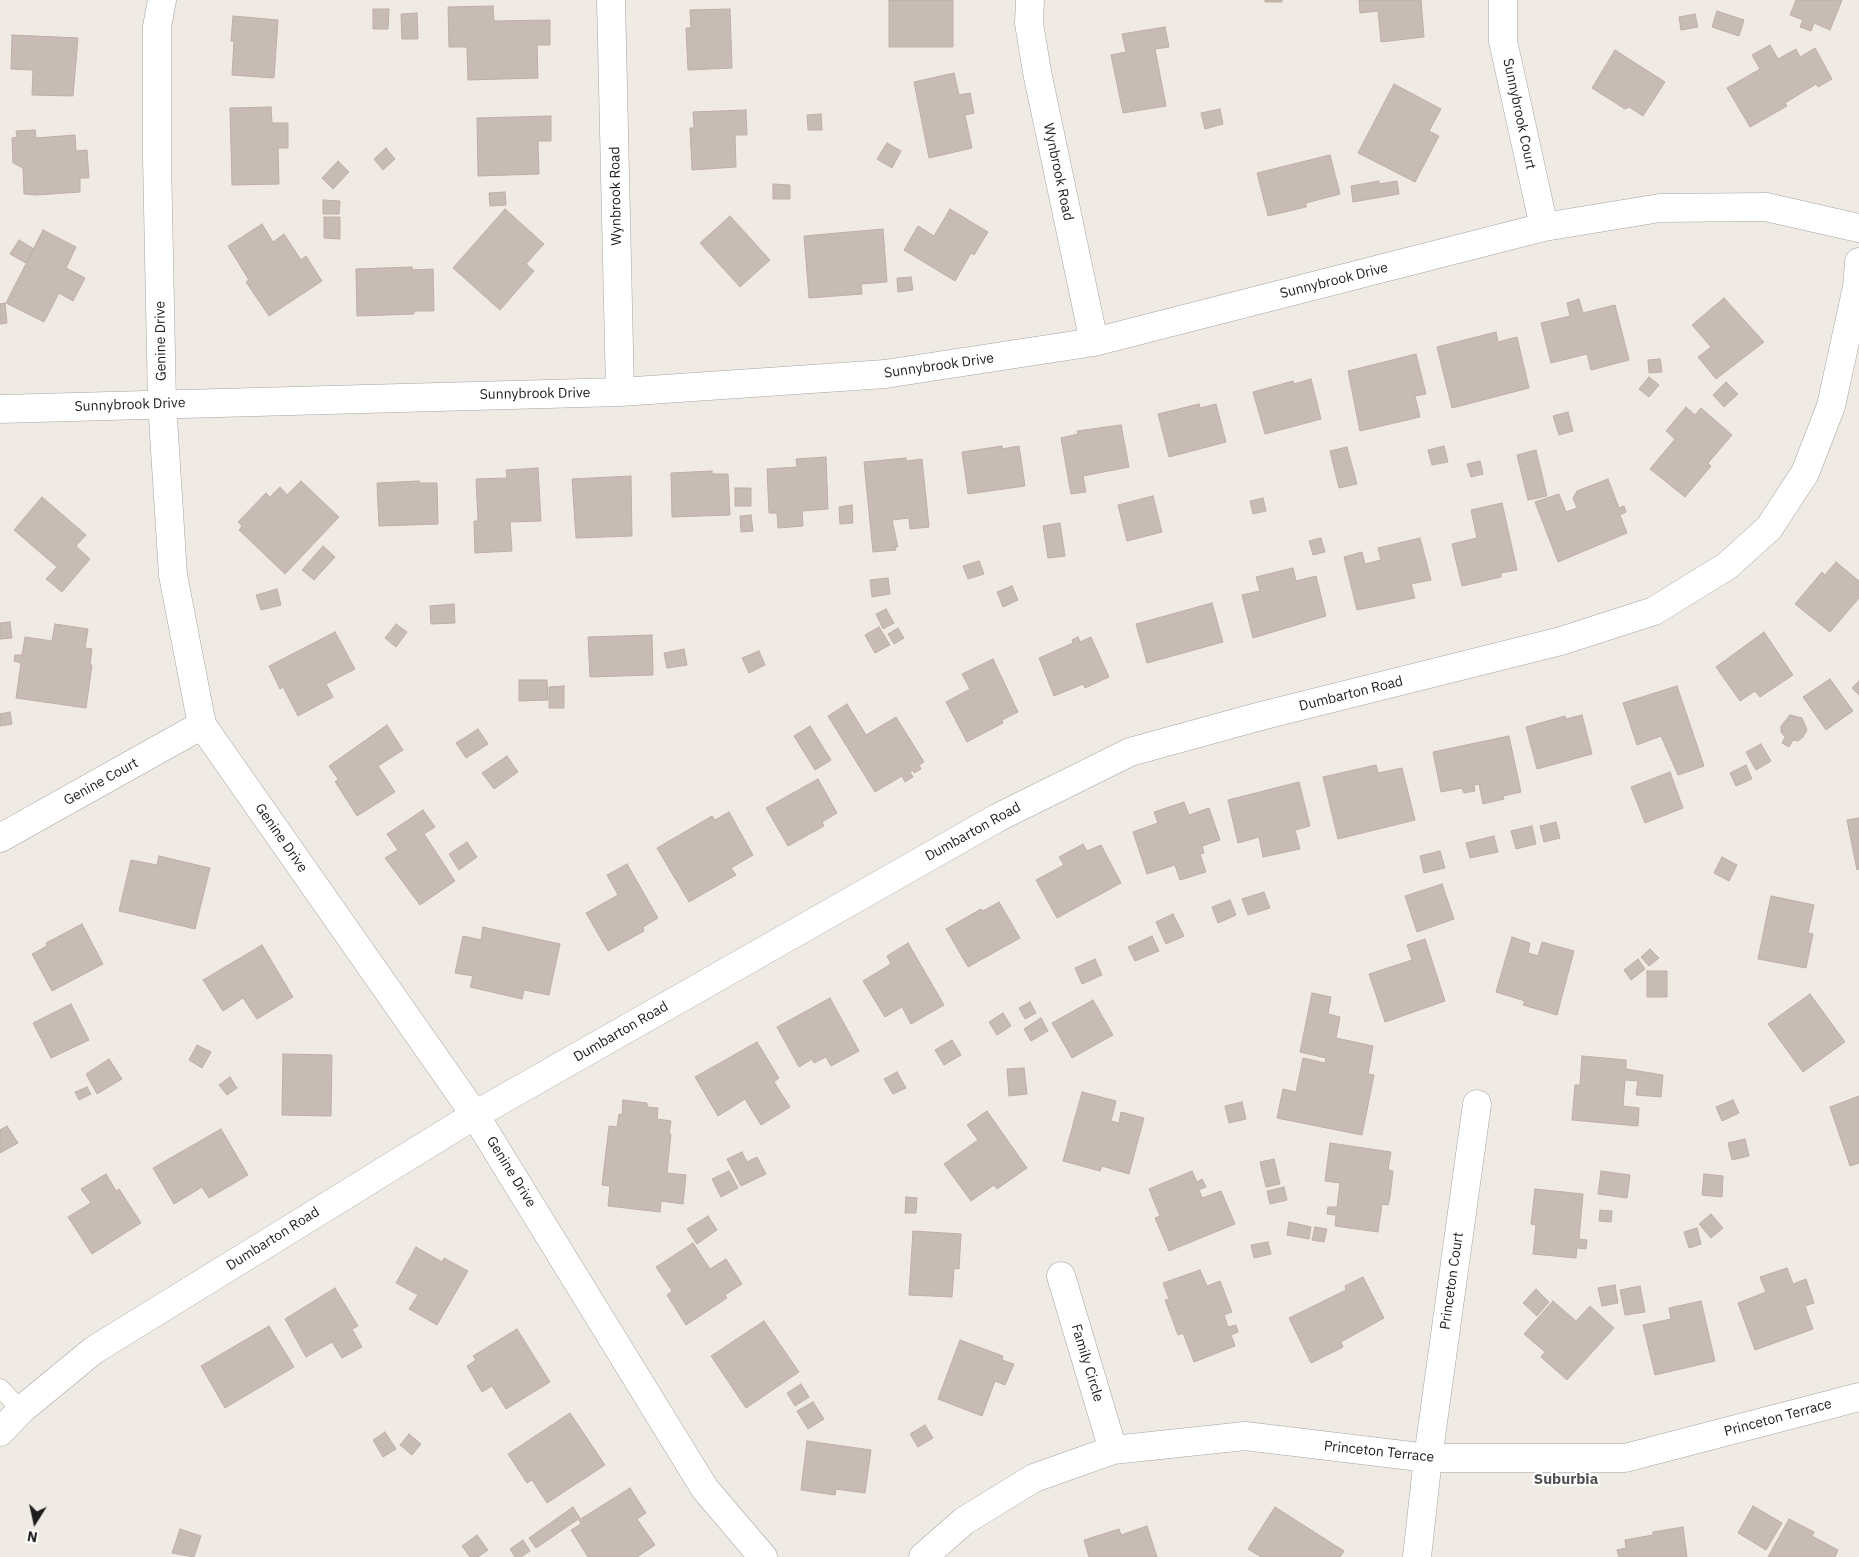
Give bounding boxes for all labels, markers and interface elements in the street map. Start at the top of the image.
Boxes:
street label: Sunnybrook Court [1499,57,1539,171]
street label: Wynbrook Road [1039,122,1077,222]
street label: Wynbrook Road [607,146,625,246]
street label: Sunnybrook Drive [1278,259,1390,303]
street label: Genine Drive [152,301,170,381]
street label: Sunnybrook Drive [883,350,995,382]
street label: Sunnybrook Drive [479,385,591,403]
street label: Sunnybrook Drive [74,395,186,415]
street label: Dumbarton Road [1297,673,1405,715]
street label: Genine Court [61,755,141,809]
street label: Dumbarton Road [922,799,1024,865]
street label: Genine Drive [251,800,311,876]
street label: Dumbarton Road [571,998,671,1066]
street label: Genine Drive [483,1133,539,1211]
street label: Dumbarton Road [223,1204,323,1274]
street label: Princeton Court [1437,1231,1467,1331]
street label: Family Circle [1067,1322,1107,1404]
street label: Princeton Terrace [1722,1396,1834,1440]
street label: Princeton Terrace [1323,1438,1435,1466]
district label: Suburbia [1534,1471,1598,1489]
north arrow [10,1497,60,1547]
text: N [26,1527,39,1547]

